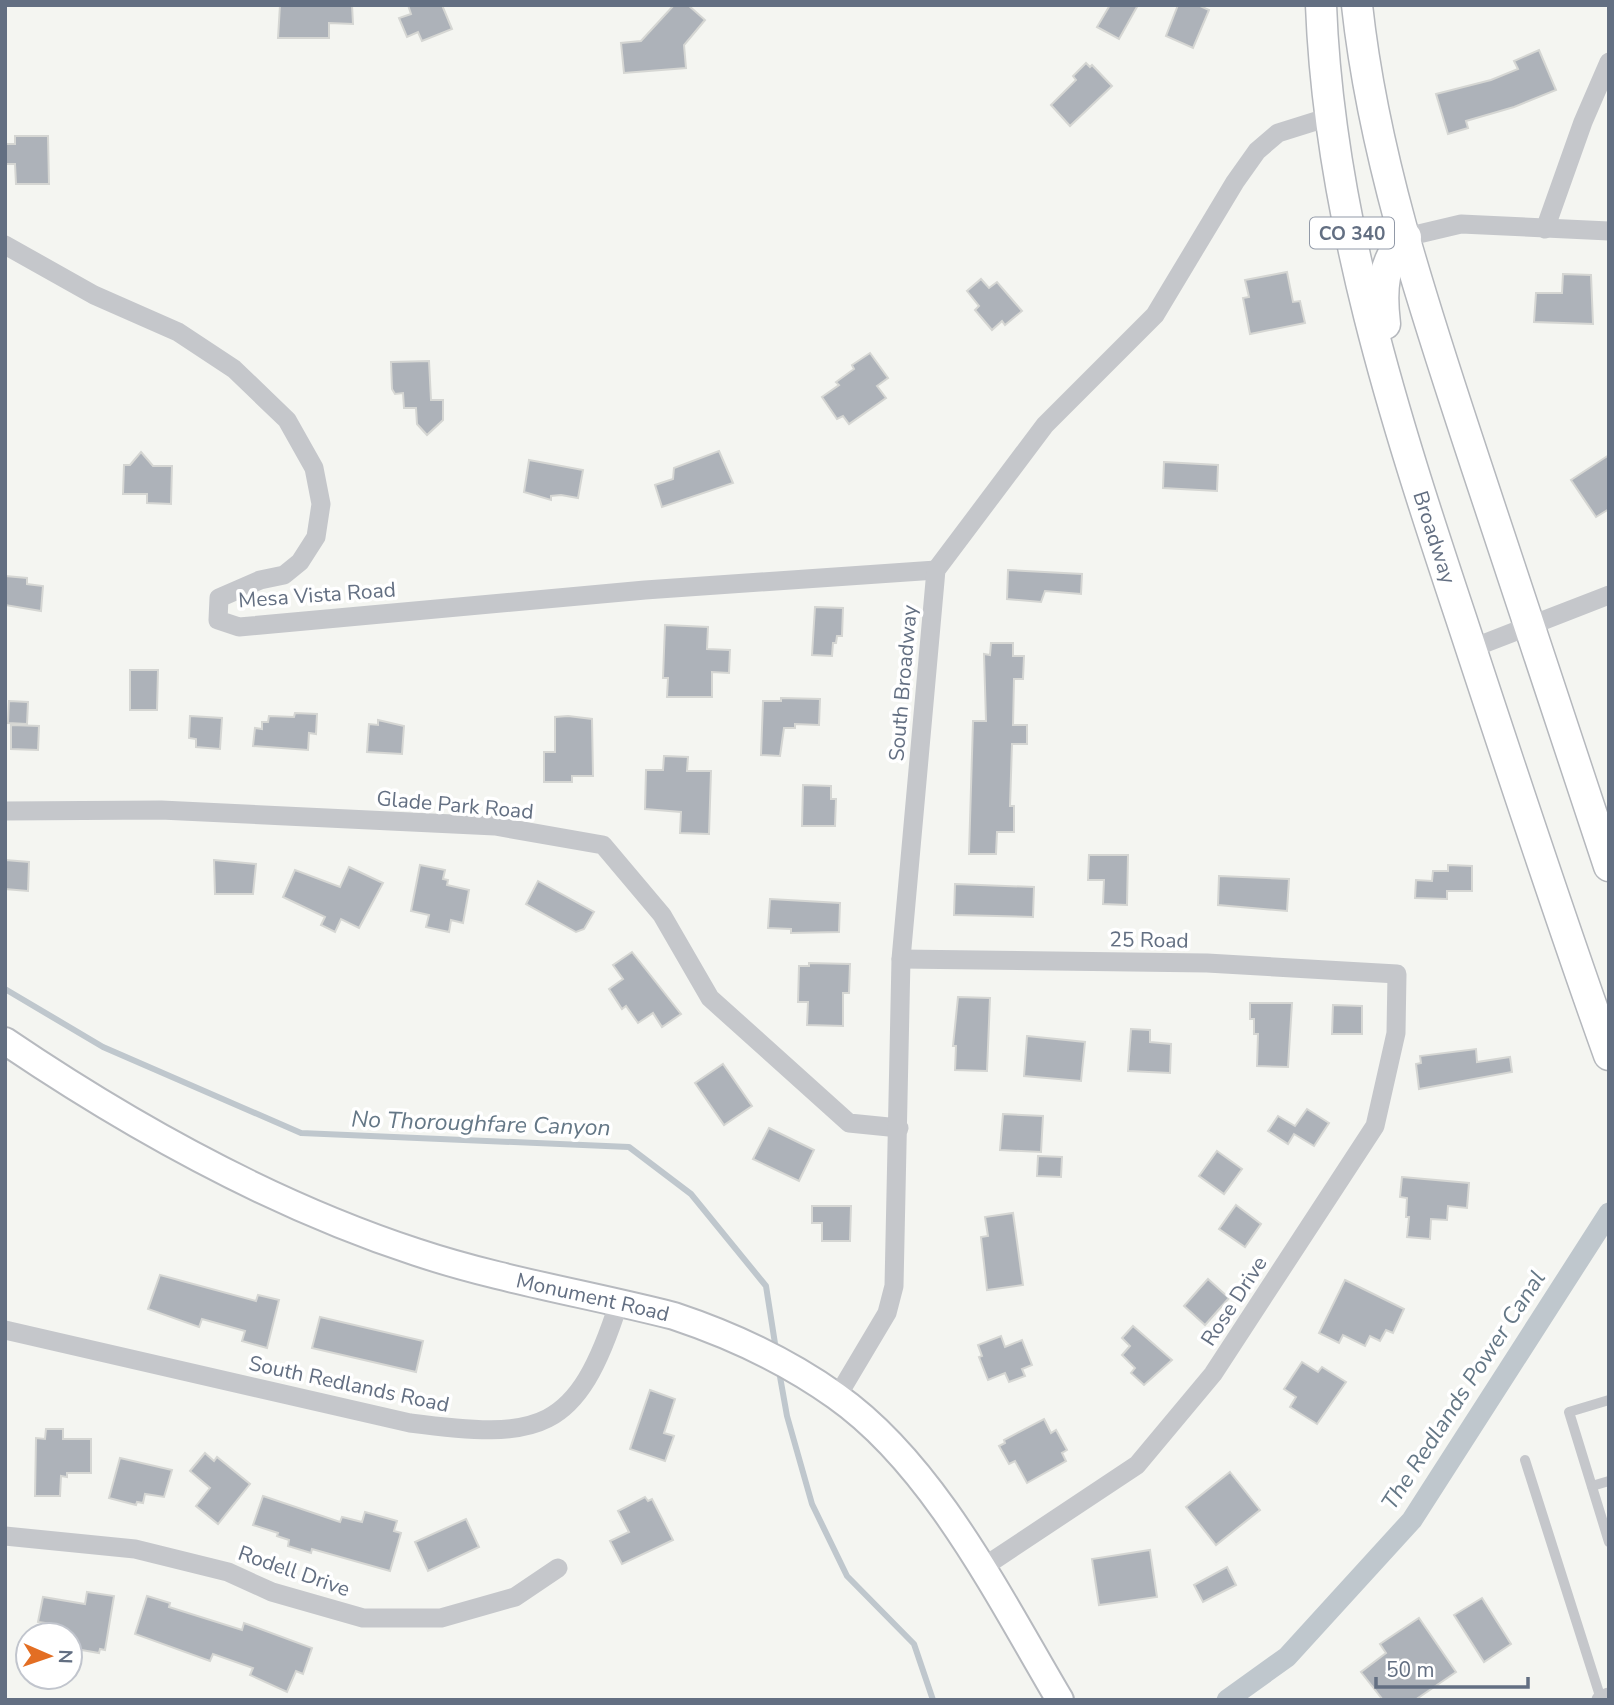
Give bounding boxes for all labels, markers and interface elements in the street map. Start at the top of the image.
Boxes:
road number: CO 340 [1310,218,1394,248]
street label: Broadway [1406,487,1463,588]
street label: Mesa Vista Road [237,576,397,614]
street label: South Broadway [882,603,924,762]
street label: Glade Park Road [375,784,535,826]
street label: 25 Road [1109,925,1189,955]
water label: No Thoroughfare Canyon [351,1103,611,1144]
street label: Rose Drive [1194,1251,1274,1351]
water label: The Redlands Power Canal [1374,1264,1553,1516]
street label: Monument Road [513,1266,672,1328]
street label: South Redlands Road [246,1349,452,1419]
street label: Rodell Drive [234,1539,354,1603]
north arrow [14,1621,84,1691]
scale bar [1376,1646,1528,1690]
text: N [52,1649,78,1664]
text: 50 m [1386,1656,1435,1684]

